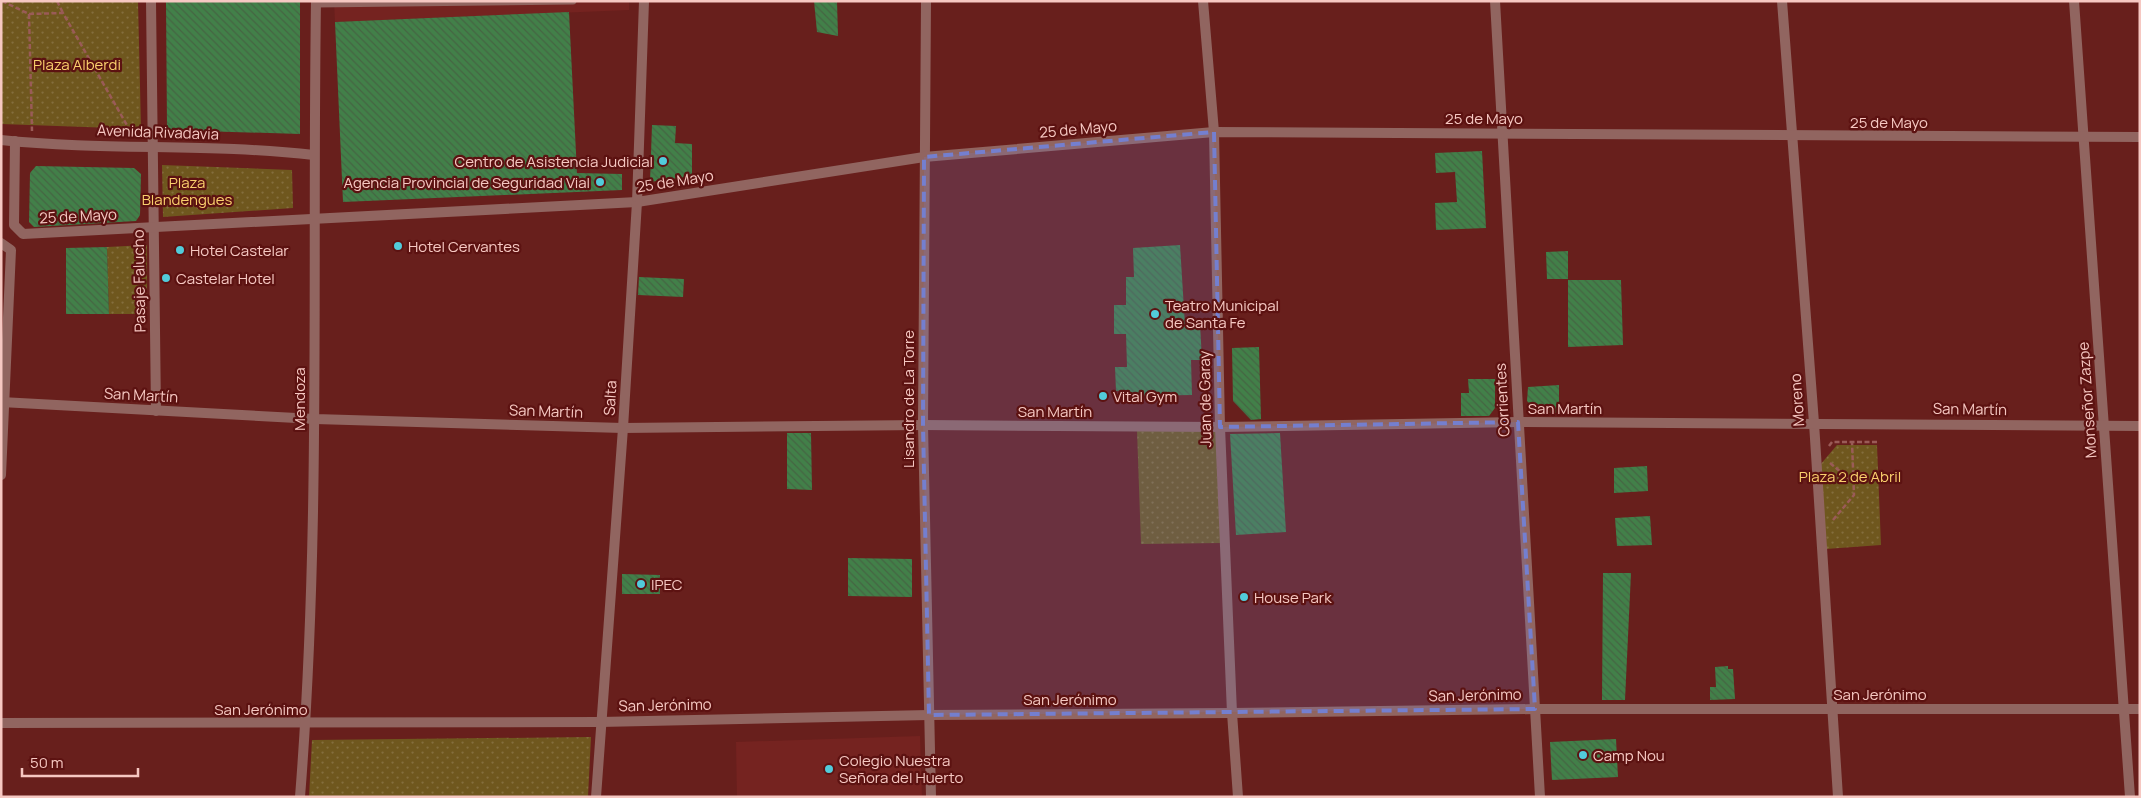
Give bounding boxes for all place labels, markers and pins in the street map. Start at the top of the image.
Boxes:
place label: Centro de Asistencia Judicial [455,151,653,172]
marker: Centro de Asistencia Judicial [657,155,669,167]
place label: Agencia Provincial de Seguridad Vial [343,172,590,193]
marker: Agencia Provincial de Seguridad Vial [594,176,606,188]
place label: Hotel Cervantes [408,236,520,257]
place label: Hotel Castelar [190,240,289,261]
marker: Hotel Cervantes [392,240,404,252]
marker: Hotel Castelar [174,244,186,256]
place label: Castelar Hotel [176,268,275,289]
marker: Castelar Hotel [160,272,172,284]
place label: Teatro Municipal de Santa Fe [1165,295,1279,333]
marker: Teatro Municipal de Santa Fe [1149,308,1161,320]
place label: Vital Gym [1113,386,1177,407]
marker: Vital Gym [1097,390,1109,402]
place label: IPEC [651,574,683,595]
marker: IPEC [635,578,647,590]
place label: House Park [1254,587,1332,608]
marker: House Park [1238,591,1250,603]
place label: Camp Nou [1593,745,1665,766]
marker: Camp Nou [1577,749,1589,761]
place label: Colegio Nuestra Señora del Huerto [839,750,963,788]
marker: Colegio Nuestra Señora del Huerto [823,763,835,775]

